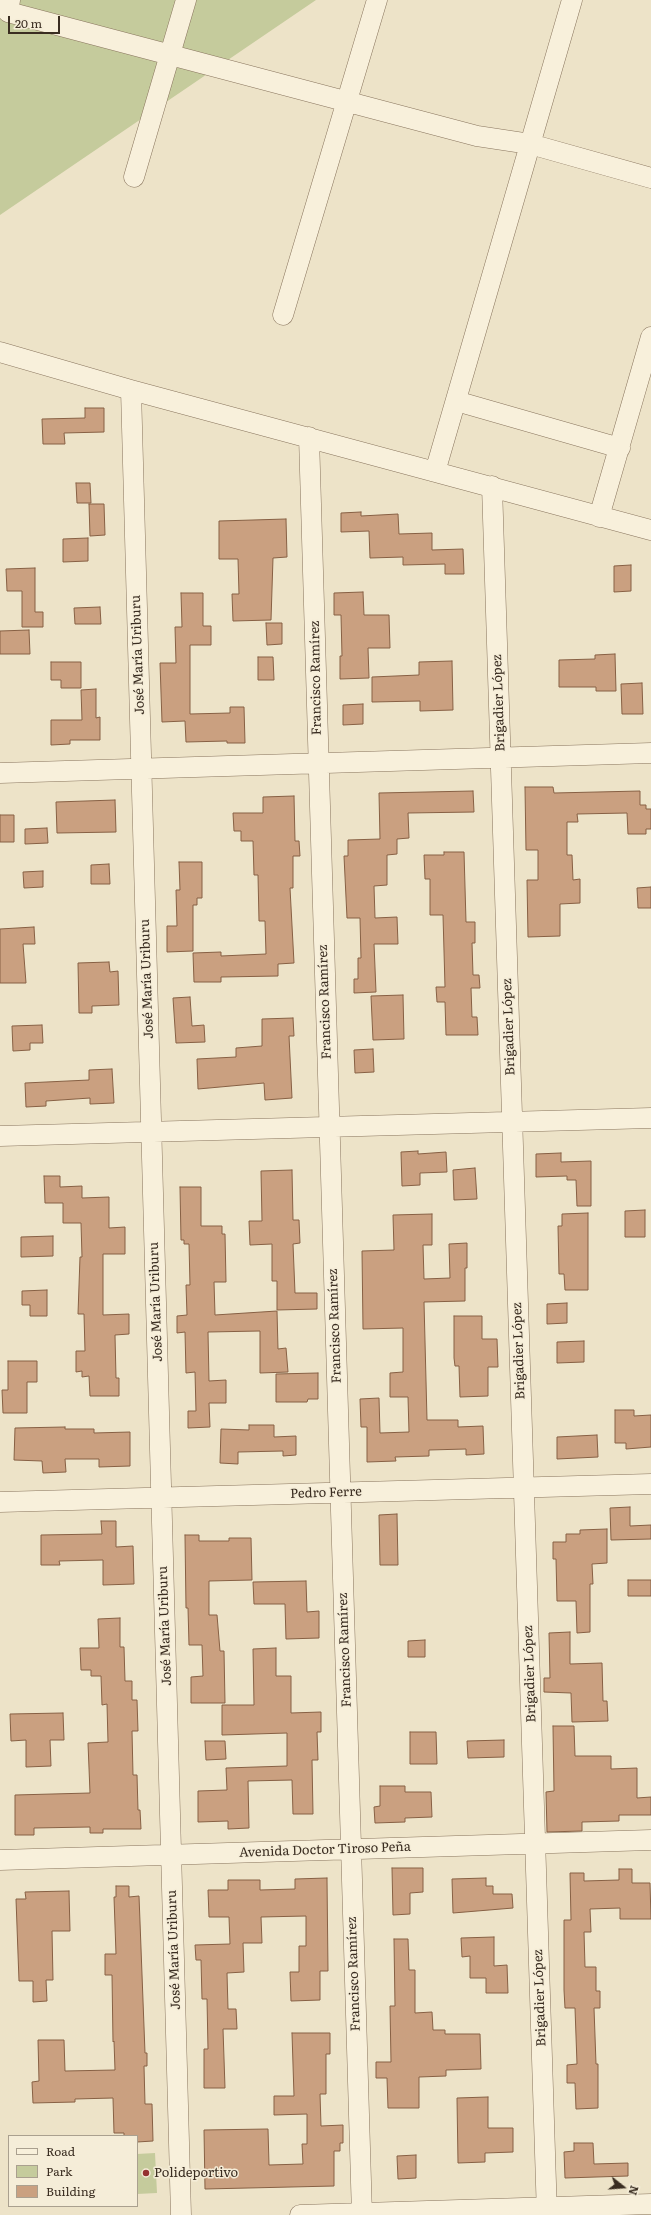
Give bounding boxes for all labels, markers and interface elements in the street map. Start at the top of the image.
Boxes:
scale bar [10,8,62,34]
text: 20 m [15,14,42,32]
street label: José María Uriburu [128,595,148,715]
street label: Francisco Ramírez [307,621,325,735]
street label: Brigadier López [490,654,508,752]
street label: José María Uriburu [137,919,157,1039]
street label: Francisco Ramírez [315,944,335,1060]
street label: Brigadier López [500,978,518,1076]
street label: José María Uriburu [146,1242,166,1362]
street label: Francisco Ramírez [325,1268,345,1384]
street label: Brigadier López [510,1302,528,1400]
street label: Pedro Ferre [290,1484,362,1502]
street label: José María Uriburu [155,1566,175,1686]
street label: Francisco Ramírez [335,1592,355,1708]
street label: Brigadier López [521,1625,539,1723]
street label: Avenida Doctor Tiroso Peña [239,1839,411,1861]
street label: José María Uriburu [164,1890,184,2010]
street label: Francisco Ramírez [344,1916,364,2032]
street label: Brigadier López [531,1949,549,2047]
legend [8,2135,138,2207]
text: Road [46,2142,75,2160]
text: Park [46,2162,72,2180]
place label: Polideportivo [154,2165,238,2181]
north arrow [603,2167,643,2207]
marker: Polideportivo [141,2168,151,2178]
text: Building [46,2182,95,2200]
text: N [625,2184,643,2197]

